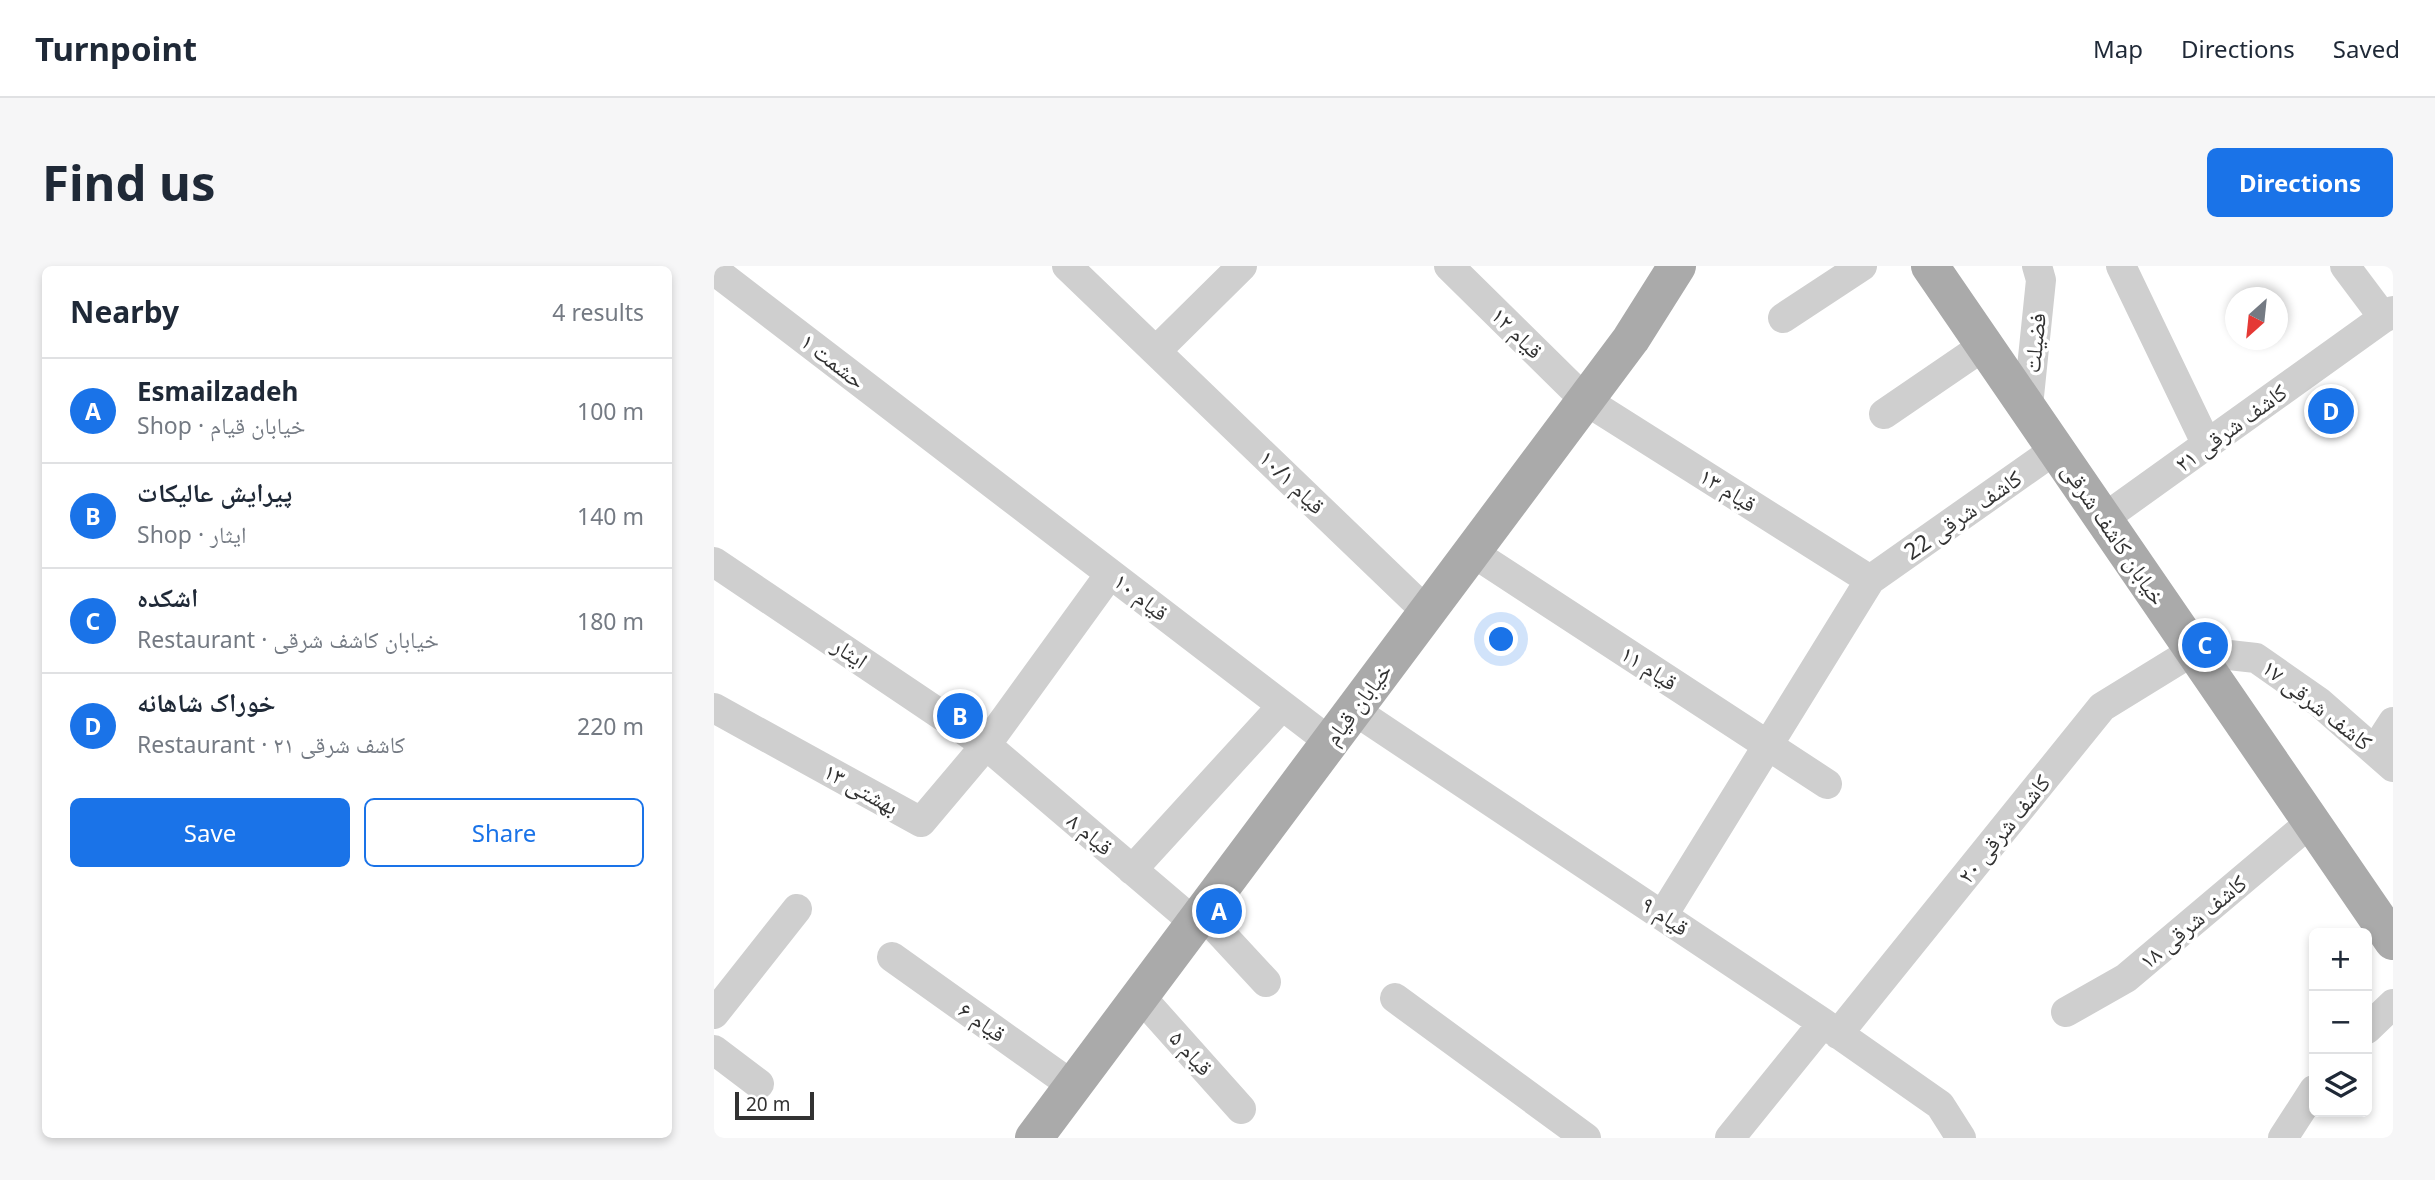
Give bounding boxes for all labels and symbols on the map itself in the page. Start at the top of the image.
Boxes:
north arrow [2225,287,2288,350]
street label: قیام ۱۲ [1484,299,1551,366]
street label: فضیلت [2015,311,2053,375]
street label: حشمت ۱ [794,325,873,396]
street label: کاشف شرقی ۲۱ [2168,375,2293,479]
pin: D [2308,385,2354,437]
street label: قیام ۱۰/۱ [1252,442,1333,521]
street label: خیابان کاشف شرقی [2055,456,2174,611]
street label: قیام ۱۳ [1693,459,1763,520]
street label: کاشف شرقی 22 [1897,461,2028,567]
street label: قیام ۱۰ [1107,565,1176,629]
pin: C [2182,619,2228,671]
your location [1484,622,1518,656]
street label: ایثار [826,628,875,676]
street label: قیام ۱۱ [1614,637,1684,698]
street label: کاشف شرقی ۱۷ [2256,651,2380,758]
street label: خیابان قیام [1316,656,1399,752]
pin: B [937,690,983,742]
street label: بهشتی ۱۳ [818,754,905,822]
street label: کاشف شرقی ۲۰ [1949,767,2057,890]
street label: قیام ۸ [1060,804,1121,863]
street label: کاشف شرقی ۱۸ [2132,866,2253,976]
pin: A [1196,885,1242,937]
street label: قیام ۹ [1635,888,1696,944]
street label: قیام ۶ [952,993,1013,1050]
street label: قیام ۵ [1162,1023,1221,1083]
scale bar [735,1089,814,1121]

